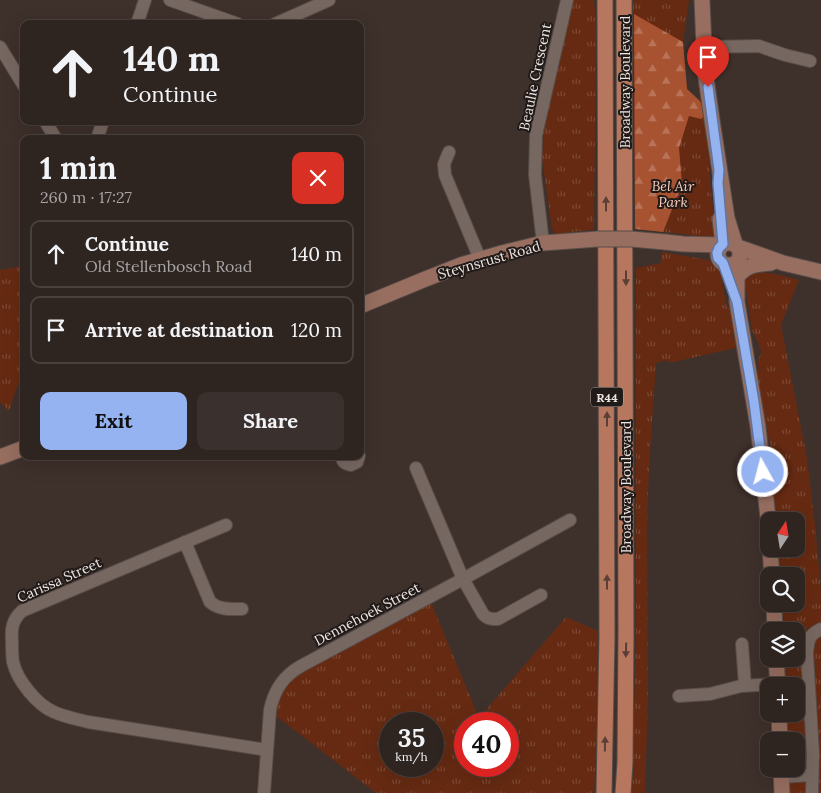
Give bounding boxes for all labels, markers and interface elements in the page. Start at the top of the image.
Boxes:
street label: Broadway Boulevard [616,16,634,148]
street label: Beaulie Crescent [515,21,555,132]
text: 140 m [123,36,220,81]
pin [687,36,729,87]
icon: ahead [40,40,105,105]
icon: arrive [694,43,722,71]
text: Continue [123,80,218,108]
text: 1 min [40,149,117,187]
button: close [292,152,344,204]
park label: Bel Air Park [652,177,695,211]
text: 260 m · 17:27 [40,187,132,207]
one-way arrow [602,196,610,212]
text: Continue [85,232,169,256]
street label: Steynsrust Road [436,237,542,283]
icon: ahead [42,240,70,268]
text: 140 m [291,242,342,266]
text: Old Stellenbosch Road [85,256,252,276]
one-way arrow [622,270,630,286]
icon: arrive [42,316,70,344]
text: Arrive at destination [85,318,274,342]
text: 120 m [291,318,342,342]
road number: R44 [591,388,623,407]
button: Exit [40,392,187,450]
button: Share [197,392,344,450]
one-way arrow [603,411,611,427]
street label: Broadway Boulevard [617,421,635,553]
position arrow [736,445,788,497]
north arrow [760,512,805,558]
map controls [760,512,805,777]
street label: Carissa Street [14,553,105,607]
button: search [760,567,805,612]
one-way arrow [603,574,611,590]
street label: Dennehoek Street [311,578,424,650]
button: layers [760,622,805,667]
one-way arrow [622,643,630,659]
button: + [760,677,805,722]
speed limit sign: 40 [454,712,519,777]
text: 35 [398,722,425,754]
button: − [760,732,805,777]
one-way arrow [601,736,609,752]
text: km/h [395,749,428,764]

